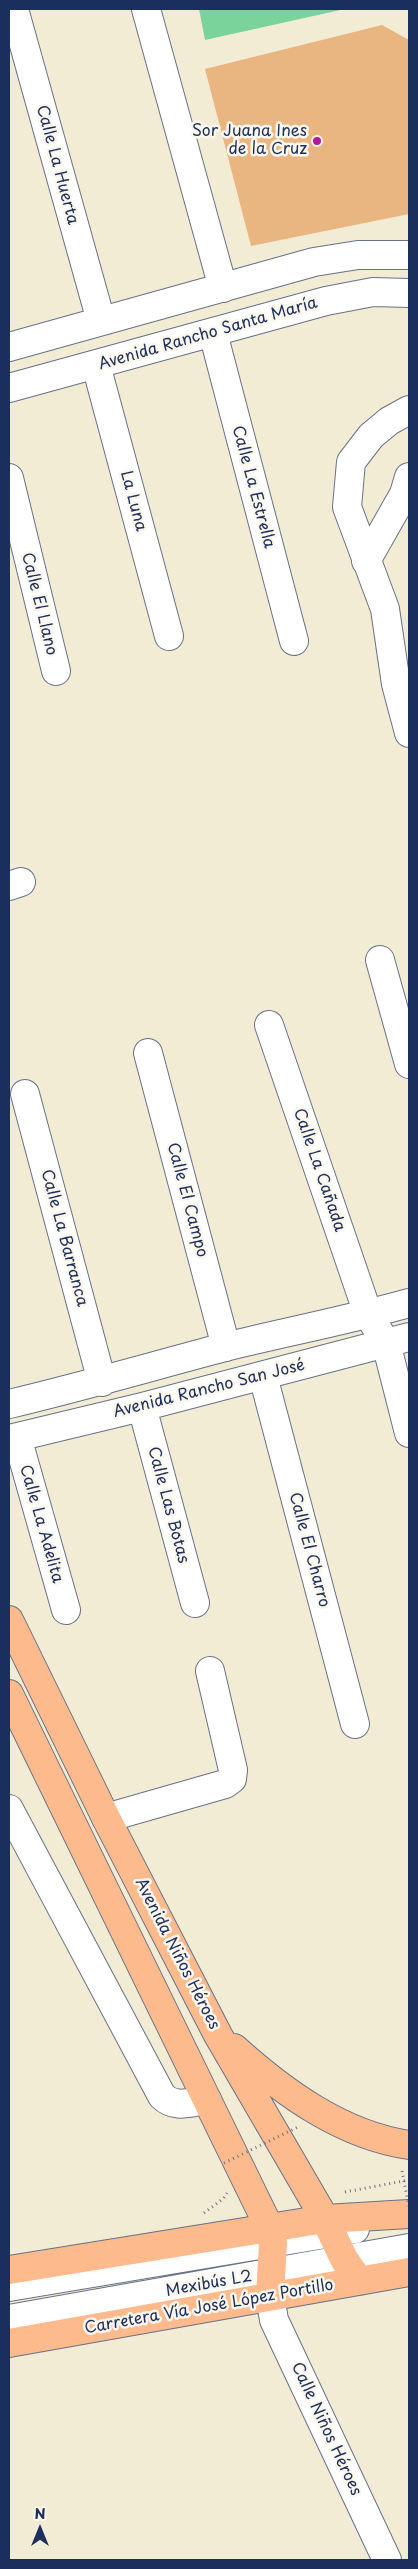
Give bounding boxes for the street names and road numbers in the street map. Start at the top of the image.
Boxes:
street label: Calle La Huerta [32,103,82,227]
street label: Avenida Rancho Santa María [96,293,320,375]
street label: Calle La Estrella [227,424,279,550]
street label: La Luna [116,469,150,533]
street label: Calle El Llano [17,551,61,657]
street label: Calle La Cañada [289,1106,349,1234]
street label: Calle El Campo [162,1141,212,1259]
street label: Calle La Barranca [36,1167,92,1309]
street label: Avenida Rancho San José [111,1356,307,1422]
street label: Calle Las Botas [143,1445,193,1565]
street label: Calle La Adelita [15,1463,67,1585]
street label: Calle El Charro [284,1490,334,1610]
street label: Avenida Niños Héroes [131,1875,223,2033]
street label: Mexibús L2 [164,2267,254,2301]
street label: Carretera Vía José López Portillo [83,2276,335,2338]
street label: Calle Niños Héroes [287,2359,365,2499]

